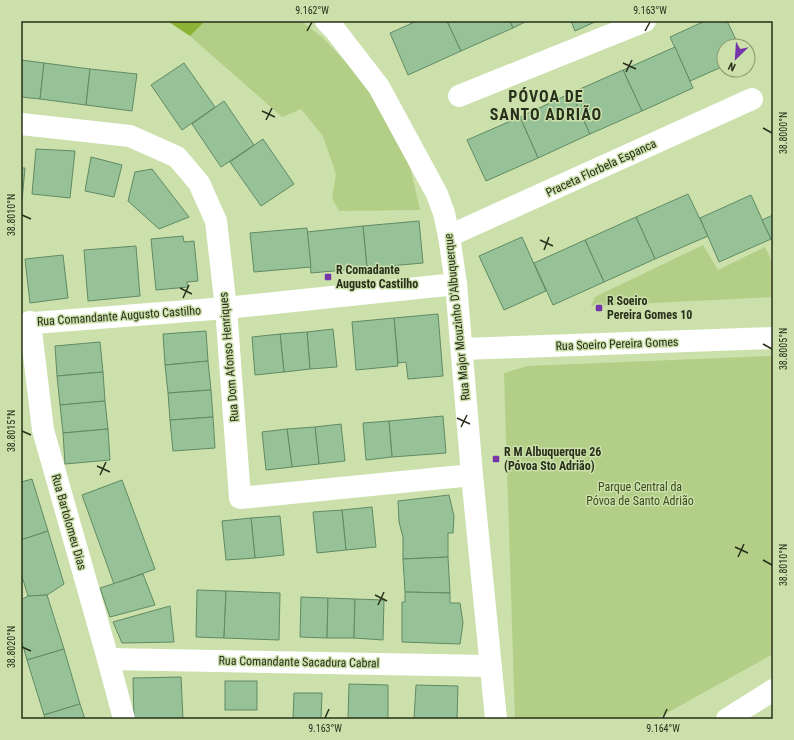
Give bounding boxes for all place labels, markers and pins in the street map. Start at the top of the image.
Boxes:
place label: R Comadante Augusto Castilho [336,263,418,291]
marker: R Comadante Augusto Castilho [323,272,333,282]
place label: R Soeiro Pereira Gomes 10 [607,294,692,322]
marker: R Soeiro Pereira Gomes 10 [594,303,604,313]
place label: R M Albuquerque 26 (Póvoa Sto Adrião) [504,445,601,473]
marker: R M Albuquerque 26 (Póvoa Sto Adrião) [491,454,501,464]

